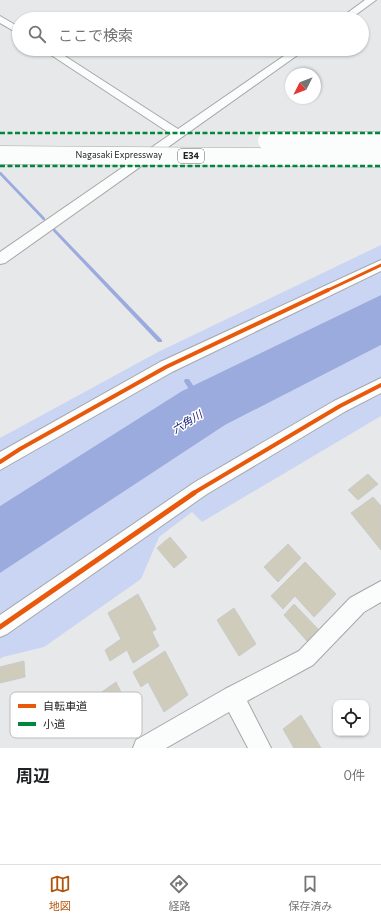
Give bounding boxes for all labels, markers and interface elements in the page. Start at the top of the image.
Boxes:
search box [12,12,369,56]
icon: search [26,23,48,45]
text: ここで検索 [58,26,133,44]
north arrow [285,68,321,104]
street label: Nagasaki Expressway [76,149,163,160]
road number: E34 [178,149,204,163]
water label: 六角川 [169,407,205,436]
legend [10,692,142,738]
text: 自転車道 [43,699,87,712]
map controls [333,700,369,736]
button: locate [333,700,369,736]
text: 小道 [43,717,65,730]
text: 周辺 [16,765,50,786]
text: 0件 [344,767,365,783]
tab: 地図 [49,873,71,913]
tab: 経路 [168,873,190,913]
tab: 保存済み [288,873,332,913]

